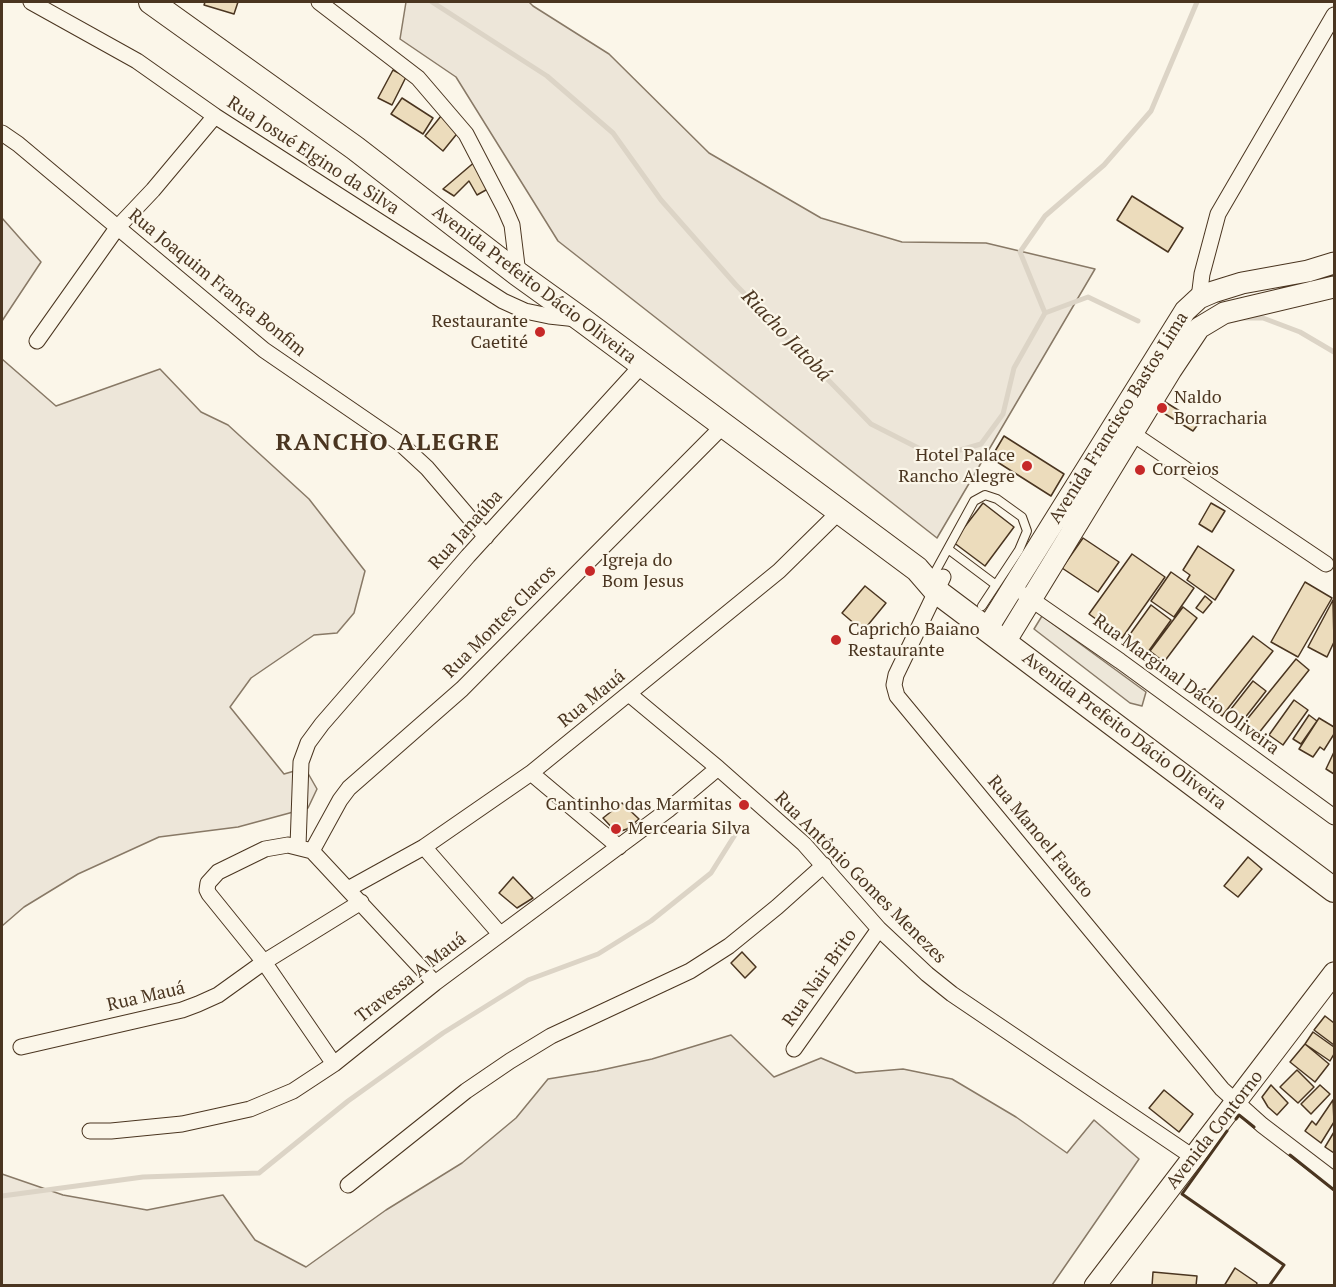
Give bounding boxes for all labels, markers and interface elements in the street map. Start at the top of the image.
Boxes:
street label: Rua Josué Elgino da Silva [223,92,403,220]
street label: Avenida Prefeito Dácio Oliveira [428,201,640,369]
street label: Rua Joaquim França Bonfim [124,205,310,361]
water label: Riacho Jatobá [736,285,836,387]
street label: Avenida Francisco Bastos Lima [1045,308,1193,528]
place label: Restaurante Caetité [432,311,528,354]
marker: Restaurante Caetité [533,325,547,339]
place label: Naldo Borracharia [1174,387,1267,430]
marker: Naldo Borracharia [1155,401,1169,415]
district label: RANCHO ALEGRE [276,429,500,457]
place label: Hotel Palace Rancho Alegre [898,445,1015,488]
marker: Hotel Palace Rancho Alegre [1020,459,1034,473]
place label: Correios [1152,459,1219,481]
marker: Correios [1133,463,1147,477]
street label: Rua Janaúba [425,486,507,574]
place label: Igreja do Bom Jesus [602,550,684,592]
street label: Rua Montes Claros [439,561,561,683]
marker: Igreja do Bom Jesus [583,564,597,578]
street label: Rua Marginal Dácio Oliveira [1089,610,1283,760]
place label: Capricho Baiano Restaurante [848,619,980,662]
marker: Capricho Baiano Restaurante [829,633,843,647]
street label: Avenida Prefeito Dácio Oliveira [1018,647,1230,815]
street label: Rua Mauá [554,666,630,732]
street label: Rua Manoel Fausto [983,771,1097,903]
street label: Rua Antônio Gomes Menezes [770,788,950,968]
place label: Cantinho das Marmitas [546,794,732,816]
marker: Cantinho das Marmitas [737,798,751,812]
place label: Mercearia Silva [628,818,750,840]
marker: Mercearia Silva [609,822,623,836]
street label: Rua Nair Brito [778,925,862,1031]
street label: Travessa A Mauá [351,928,471,1028]
street label: Rua Mauá [105,978,187,1016]
street label: Avenida Contorno [1162,1066,1268,1194]

